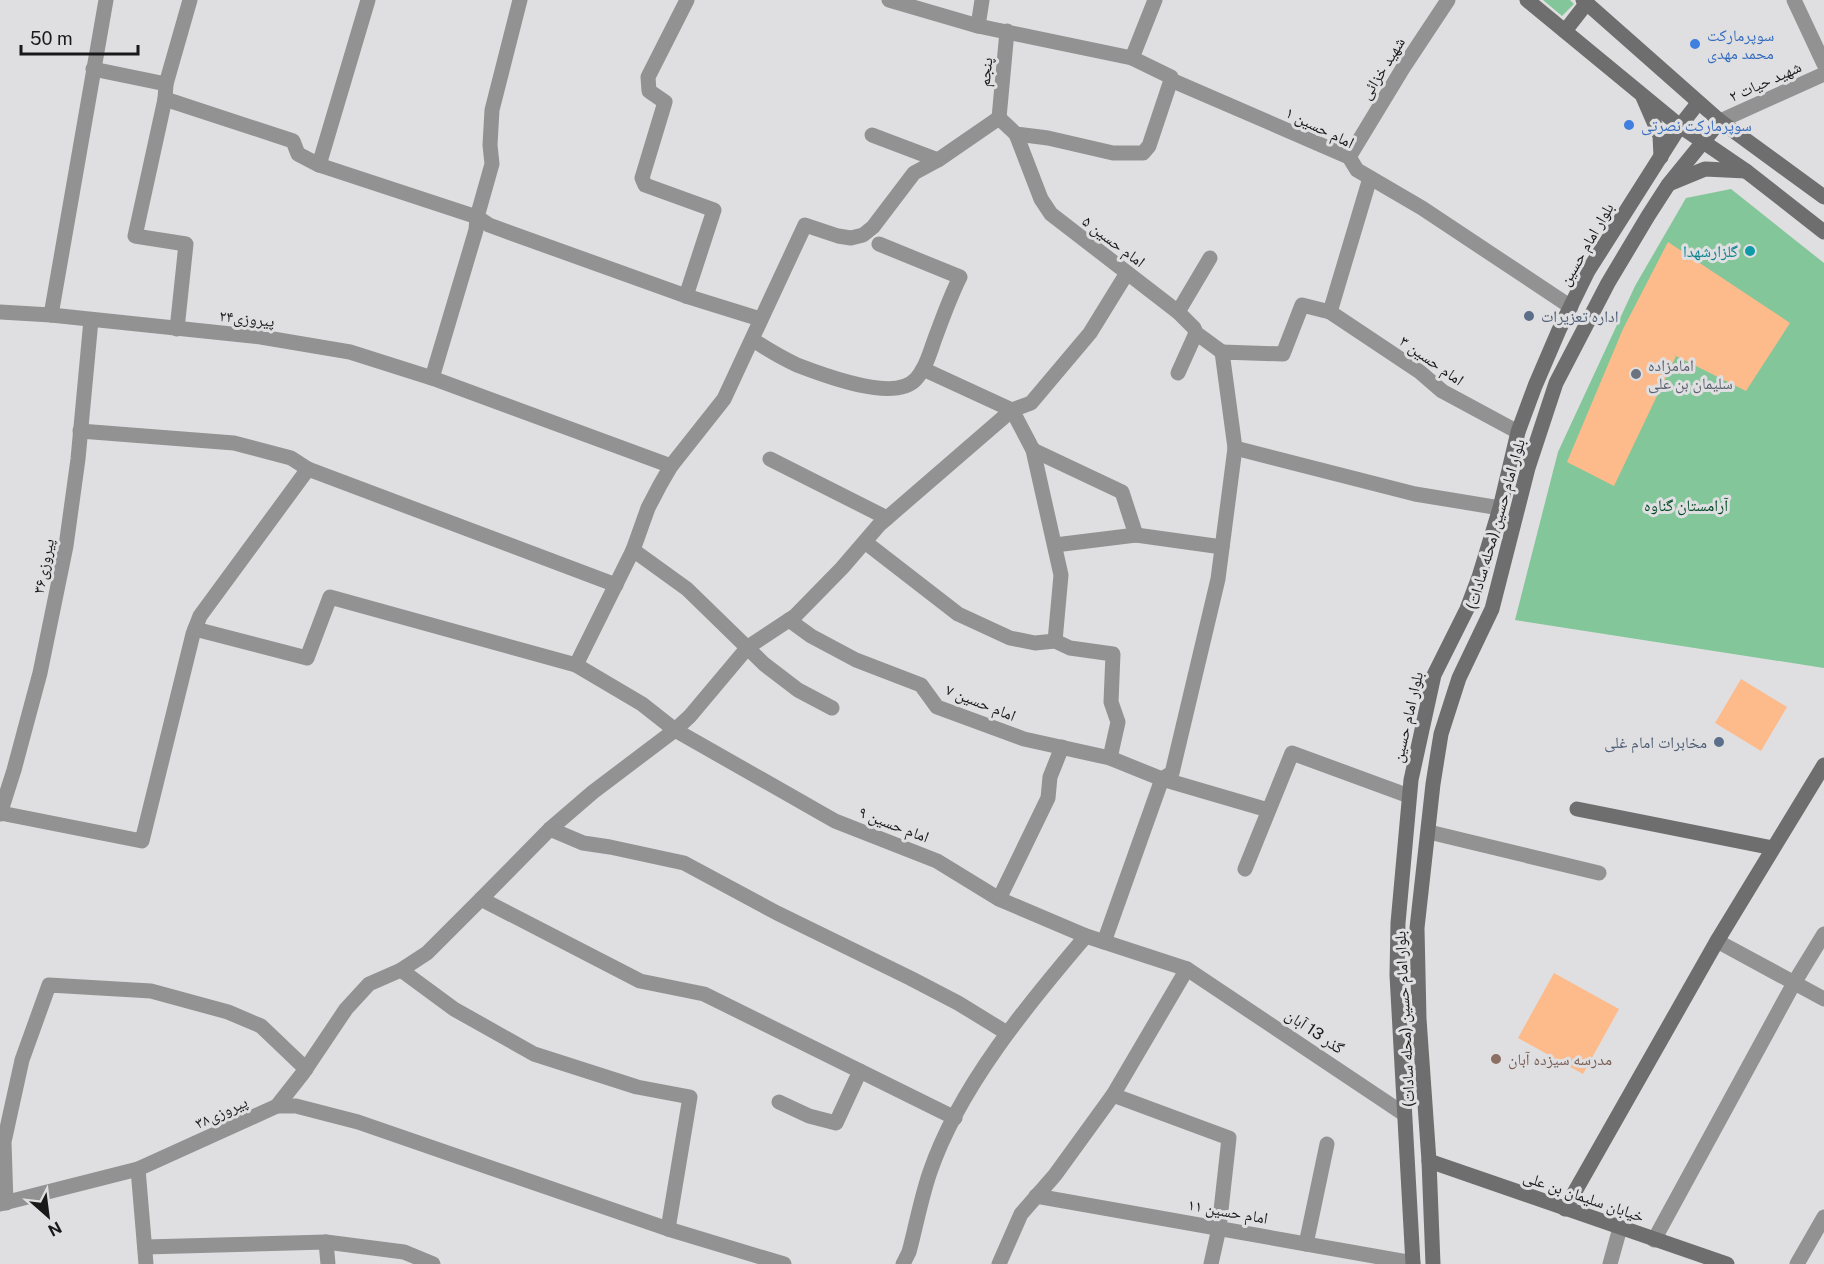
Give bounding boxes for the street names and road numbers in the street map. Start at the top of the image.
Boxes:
street label: شهید خزائی [1356,34,1410,103]
street label: پنجم [975,56,997,88]
street label: شهید حیات ۲ [1726,57,1804,106]
street label: امام حسین ۱ [1282,103,1357,153]
street label: بلوار امام حسین [1555,199,1619,290]
street label: امام حسین ۵ [1078,212,1149,272]
street label: پیروزی۲۴ [218,306,276,332]
street label: امام حسین ۳ [1395,331,1467,390]
street label: بلوار امام حسین (محله سادات) [1462,437,1530,612]
street label: پیروزی۳۶ [29,537,59,595]
street label: بلوار امام حسین [1388,670,1428,765]
street label: امام حسین ۷ [943,680,1019,726]
street label: امام حسین ۹ [856,802,932,848]
street label: بلوار امام حسین (محله سادات) [1390,930,1420,1108]
street label: گذر 13 آبان [1281,1005,1348,1059]
street label: پیروزی۳۸ [192,1092,251,1134]
street label: خیابان سلیمان بن علی [1521,1167,1647,1227]
street label: امام حسین ۱۱ [1186,1195,1269,1229]

